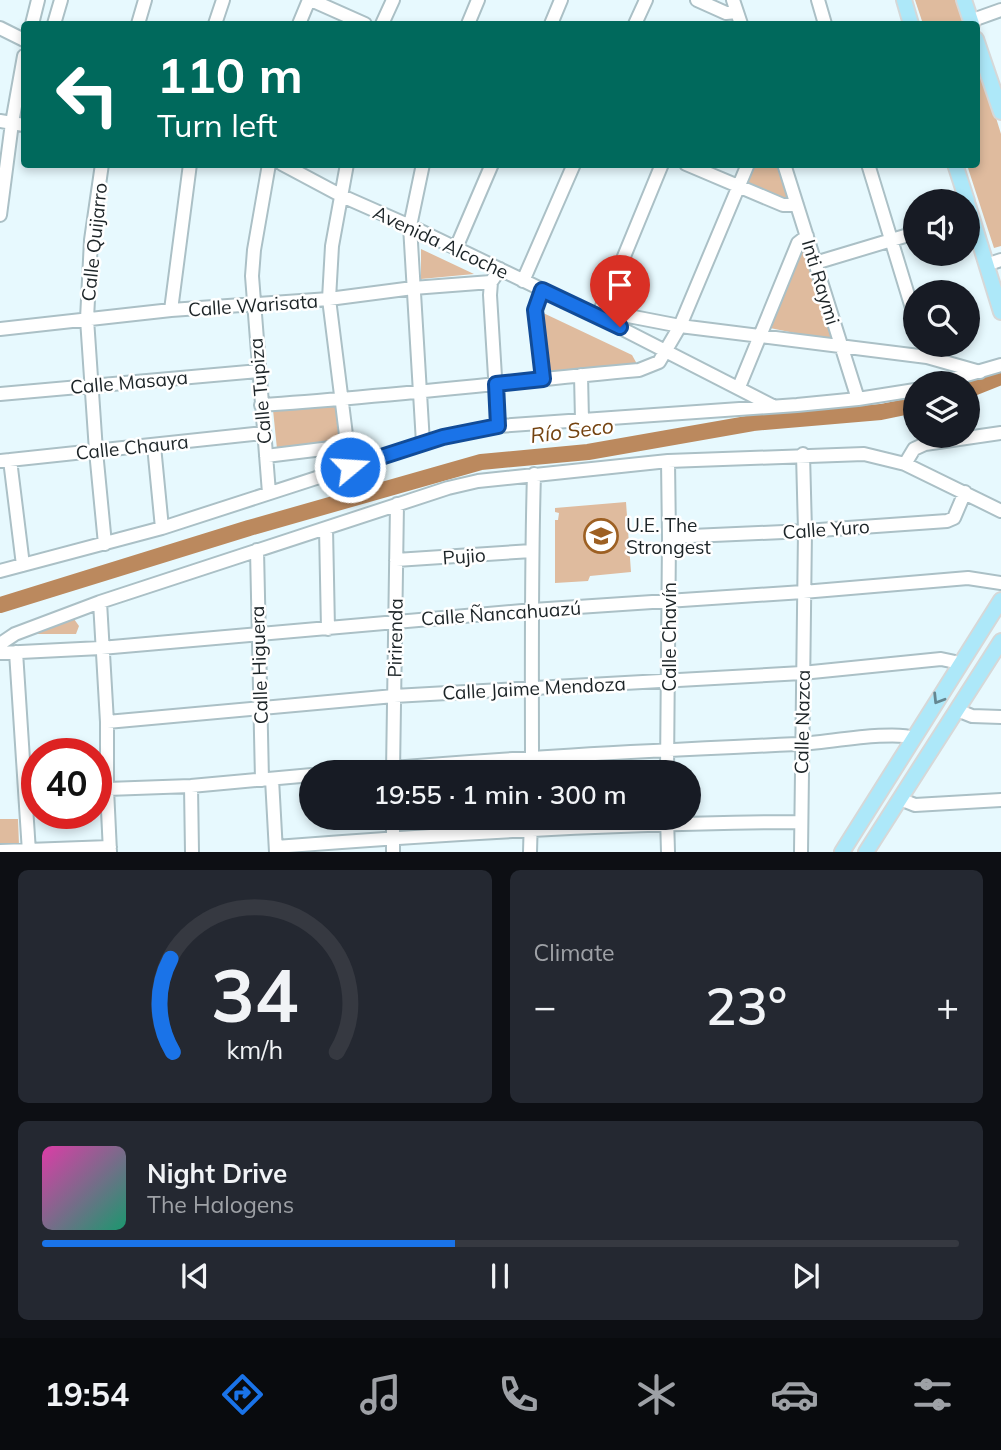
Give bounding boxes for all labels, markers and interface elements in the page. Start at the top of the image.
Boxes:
text: 110 m [157,44,303,105]
icon: left [42,49,133,140]
text: Turn left [157,105,277,145]
street label: Calle Quijarro [76,182,112,302]
map controls [903,189,980,448]
button: sound [903,189,980,266]
street label: Avenida Alcoche [369,200,513,284]
street label: Inti Raymi [797,236,845,328]
pin [590,255,650,327]
icon: arrive [601,266,639,304]
button: search [903,280,980,357]
street label: Calle Warisata [187,288,319,322]
street label: Calle Tupiza [243,337,277,445]
street label: Calle Masaya [69,365,189,399]
button: layers [903,371,980,448]
water label: Río Seco [529,412,615,448]
street label: Calle Chaura [74,429,190,465]
position arrow [313,430,387,504]
place label: U.E. The Strongest [626,513,711,559]
street label: Calle Yuro [782,514,870,544]
school or university icon: U.E. The Strongest [582,517,620,555]
street label: Pujio [442,543,486,569]
street label: Calle Chavín [657,582,681,692]
street label: Calle Ñancahuazú [420,595,582,631]
street label: Pirirenda [382,598,408,678]
street label: Calle Higuera [245,605,273,725]
street label: Calle Nazca [789,670,815,774]
street label: Calle Jaime Mendoza [442,671,626,705]
one-way arrow [934,692,947,705]
speed limit sign: 40 [21,738,112,829]
text: 19:55 · 1 min · 300 m [373,778,627,811]
text: Climate [534,938,615,967]
text: 34 [211,950,298,1041]
text: 23° [705,973,787,1038]
text: − [534,982,556,1030]
text: + [936,982,959,1030]
text: km/h [226,1034,283,1065]
text: Night Drive [147,1157,287,1190]
text: The Halogens [147,1190,294,1219]
icon: previous [176,1257,214,1295]
icon: pause [481,1257,519,1295]
icon: next [787,1257,825,1295]
icon: directions [218,1370,267,1419]
icon: music [356,1370,405,1419]
icon: phone [494,1370,543,1419]
icon: climate [632,1370,681,1419]
icon: car [770,1370,819,1419]
icon: filters [908,1370,957,1419]
text: 19:54 [44,1374,129,1414]

